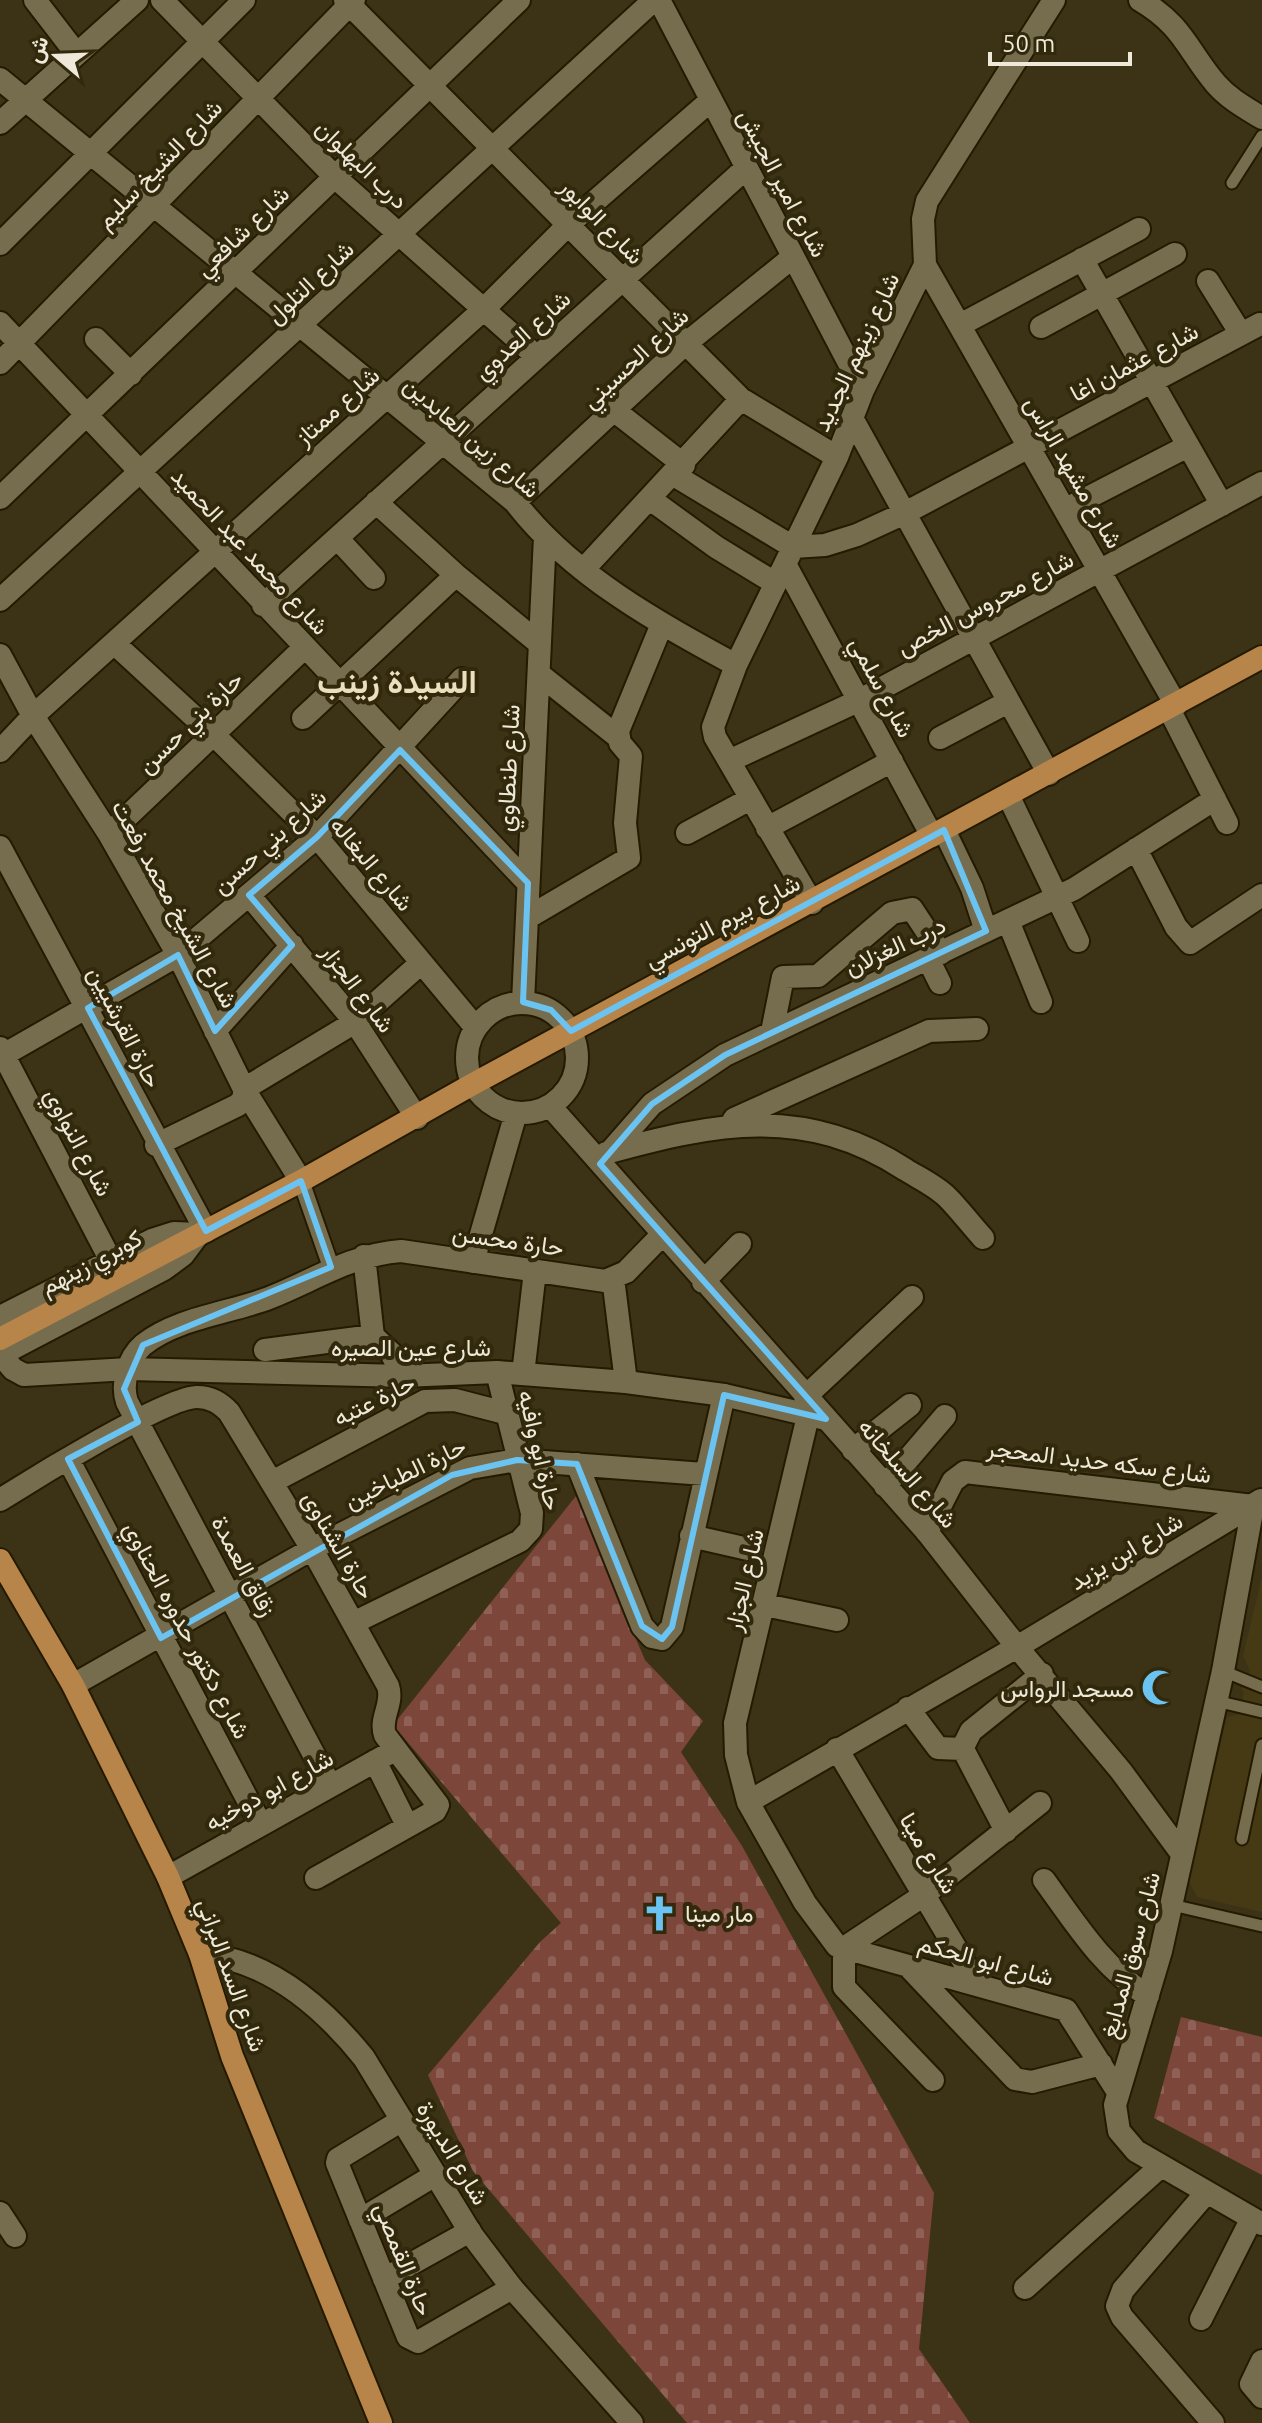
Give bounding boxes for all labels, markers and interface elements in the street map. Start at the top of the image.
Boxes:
north arrow [16,16,96,96]
scale bar [990,16,1130,66]
text: 50 m [1002,30,1055,57]
text: ش [20,33,55,67]
street label: شارع الشيخ سليم [91,94,230,237]
street label: شارع امير الجيش [730,104,833,263]
street label: درب البهلوان [309,114,414,216]
street label: شارع الوابور [552,172,649,271]
street label: شارع شافعي [190,180,298,286]
street label: شارع التلول [261,235,361,331]
street label: شارع زينهم الجديد [807,268,907,437]
street label: شارع العدوي [468,285,580,390]
street label: شارع الحسيني [576,302,698,418]
street label: شارع عثمان اغا [1065,317,1204,410]
street label: شارع ممتاز [289,361,387,454]
street label: شارع زين العابدين [397,371,545,506]
street label: شارع مشهد الراس [1017,391,1128,554]
street label: شارع محمد عبد الحميد [164,462,334,642]
street label: شارع محروس الخص [892,545,1079,664]
street label: شارع سلمي [839,632,920,745]
district label: السيدة زينب [317,663,477,702]
street label: حارة بني حسن [132,665,252,783]
street label: شارع طنطاوي [491,704,531,833]
street label: شارع بني حسن [207,783,335,904]
street label: شارع الشيخ محمد رفعت [103,795,243,1015]
street label: شارع البغاله [323,812,419,918]
street label: شارع بيرم التونسي [640,869,807,979]
street label: درب الغزلان [840,911,951,983]
street label: شارع الجزار [313,938,400,1039]
street label: حارة القرشيين [81,962,167,1093]
street label: شارع النواوي [34,1083,119,1203]
street label: حارة محسن [450,1219,565,1263]
street label: كوبري زينهم [36,1224,149,1305]
street label: شارع عين الصيره [331,1334,491,1364]
street label: حارة عتبه [329,1369,420,1433]
street label: حارة ابو وافيه [511,1387,567,1513]
street label: شارع السلخانه [851,1413,963,1535]
street label: حارة الطباخين [340,1432,471,1516]
street label: شارع سكه حديد المحجر [984,1434,1213,1491]
street label: حارة الشناوى [296,1486,381,1605]
street label: شارع ابن يزيد [1065,1507,1189,1598]
street label: زقاق العمدة [205,1511,282,1622]
street label: شارع دكتور حدوره الحناوي [113,1517,256,1746]
street label: شارع الجزار [719,1526,772,1635]
mosque icon: مسجد الرواس [1141,1669,1179,1707]
place label: مسجد الرواس [1000,1675,1134,1704]
street label: شارع ابو دوخيه [200,1744,339,1839]
street label: شارع مينا [892,1808,964,1900]
street label: شارع سوق المدابغ [1095,1869,1169,2042]
church icon: مار مينا [640,1894,678,1932]
street label: شارع السد البراني [186,1895,272,2057]
place label: مار مينا [685,1900,754,1929]
street label: شارع ابو الحكم [915,1929,1057,1994]
street label: شارع الديورة [409,2096,494,2211]
street label: حارة القمصي [363,2198,439,2322]

